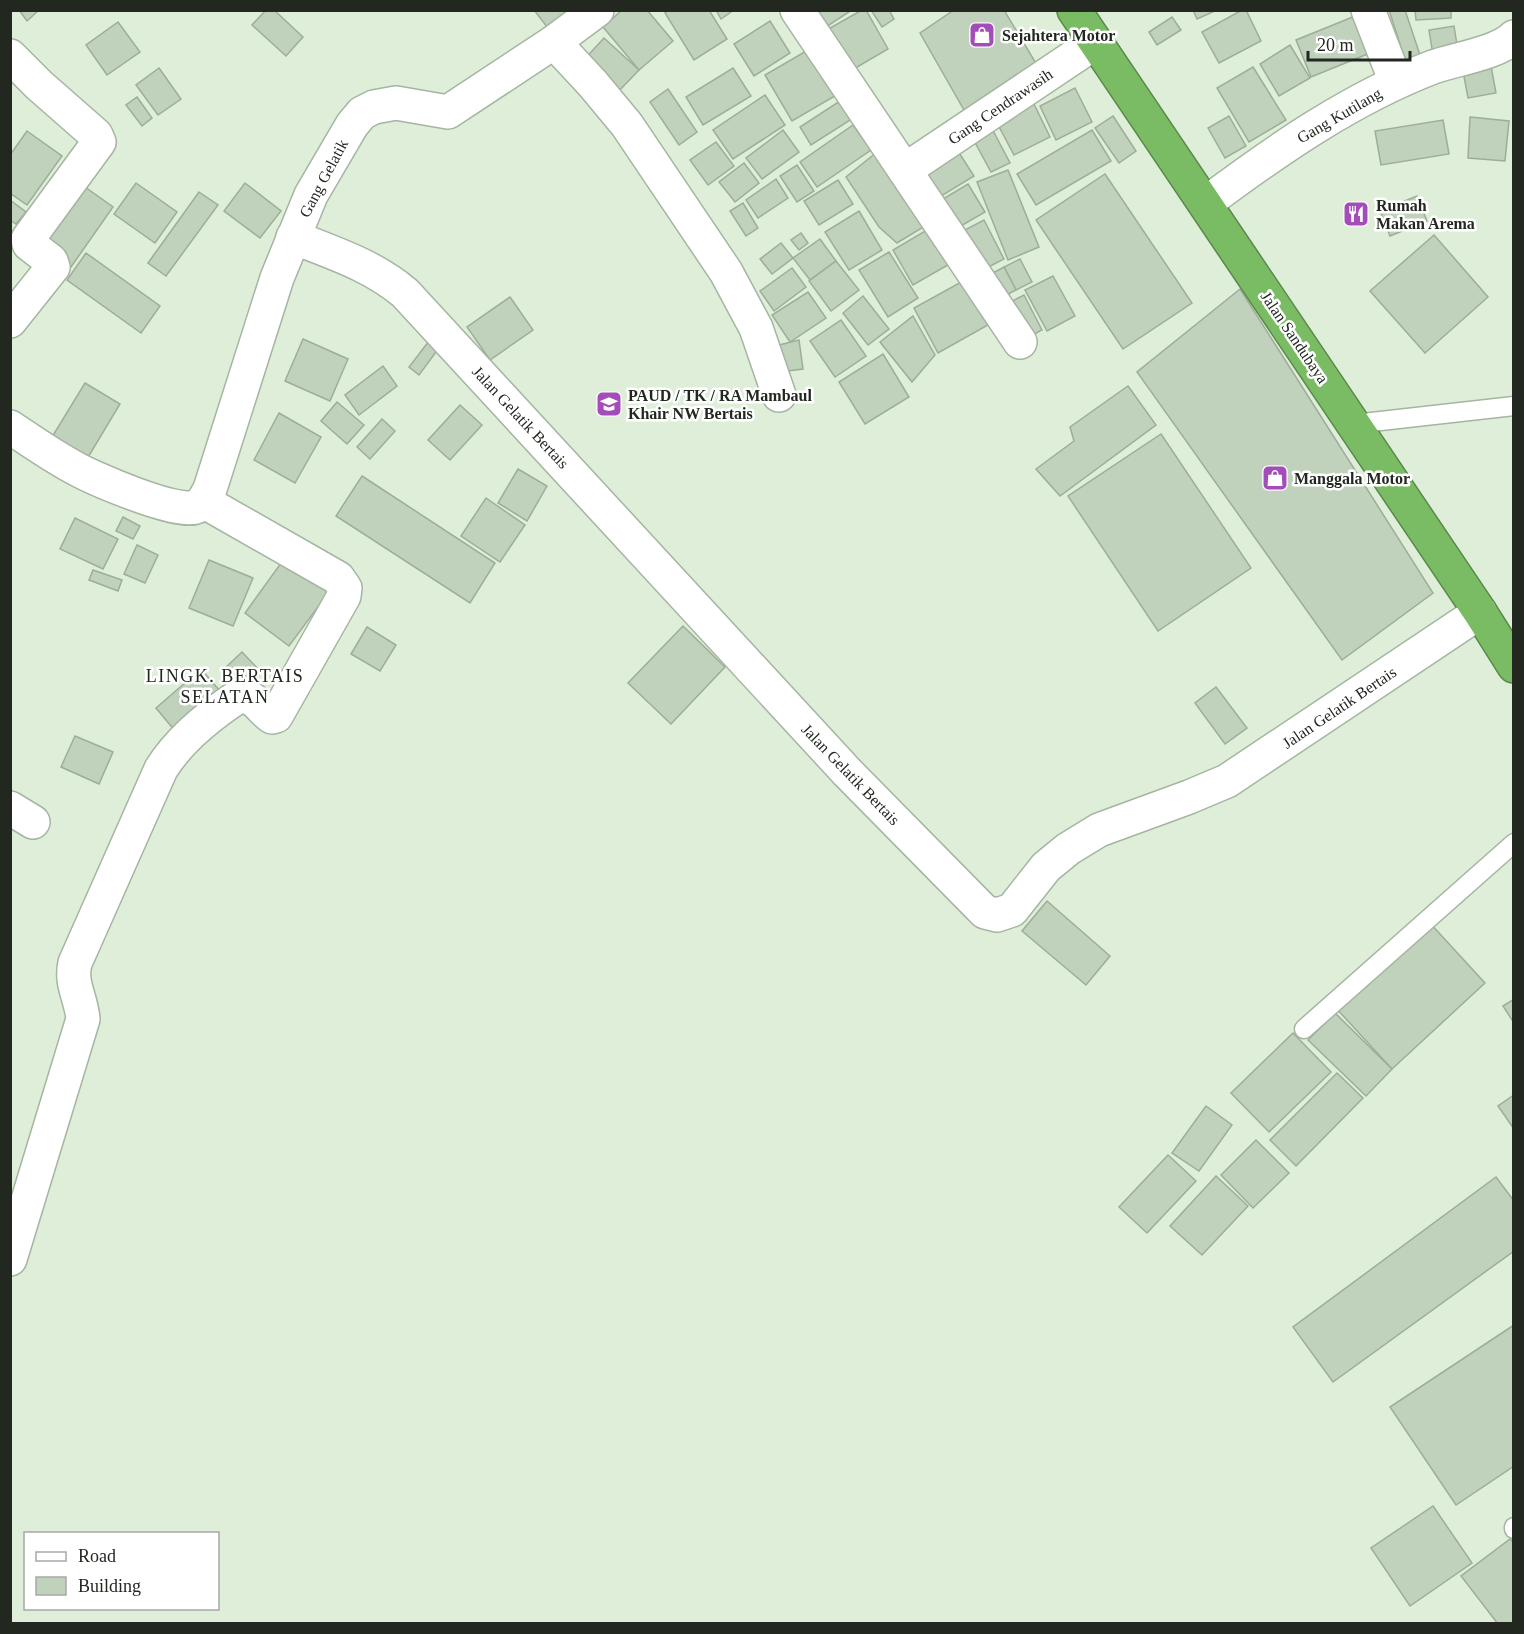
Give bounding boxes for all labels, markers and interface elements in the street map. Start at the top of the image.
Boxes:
shop icon: Sejahtera Motor [967,20,997,50]
scale bar [1308,24,1410,62]
place label: Sejahtera Motor [1002,27,1115,45]
text: 20 m [1317,35,1354,55]
street label: Gang Cendrawasih [945,65,1056,148]
street label: Gang Kutilang [1294,84,1385,147]
street label: Gang Gelatik [296,136,352,221]
place label: Rumah Makan Arema [1376,197,1475,232]
restaurant icon: Rumah Makan Arema [1341,199,1371,229]
street label: Jalan Sandubaya [1257,288,1332,387]
street label: Jalan Gelatik Bertais [469,363,572,472]
place label: PAUD / TK / RA Mambaul Khair NW Bertais [628,387,812,422]
school or university icon: PAUD / TK / RA Mambaul Khair NW Bertais [594,389,624,419]
shop icon: Manggala Motor [1260,463,1290,493]
place label: Manggala Motor [1294,470,1410,488]
street label: Jalan Gelatik Bertais [1279,663,1399,752]
district label: LINGK. BERTAIS SELATAN [146,666,304,707]
street label: Jalan Gelatik Bertais [798,720,903,828]
legend [24,1532,219,1610]
text: Road [78,1546,116,1566]
text: Building [78,1576,141,1596]

